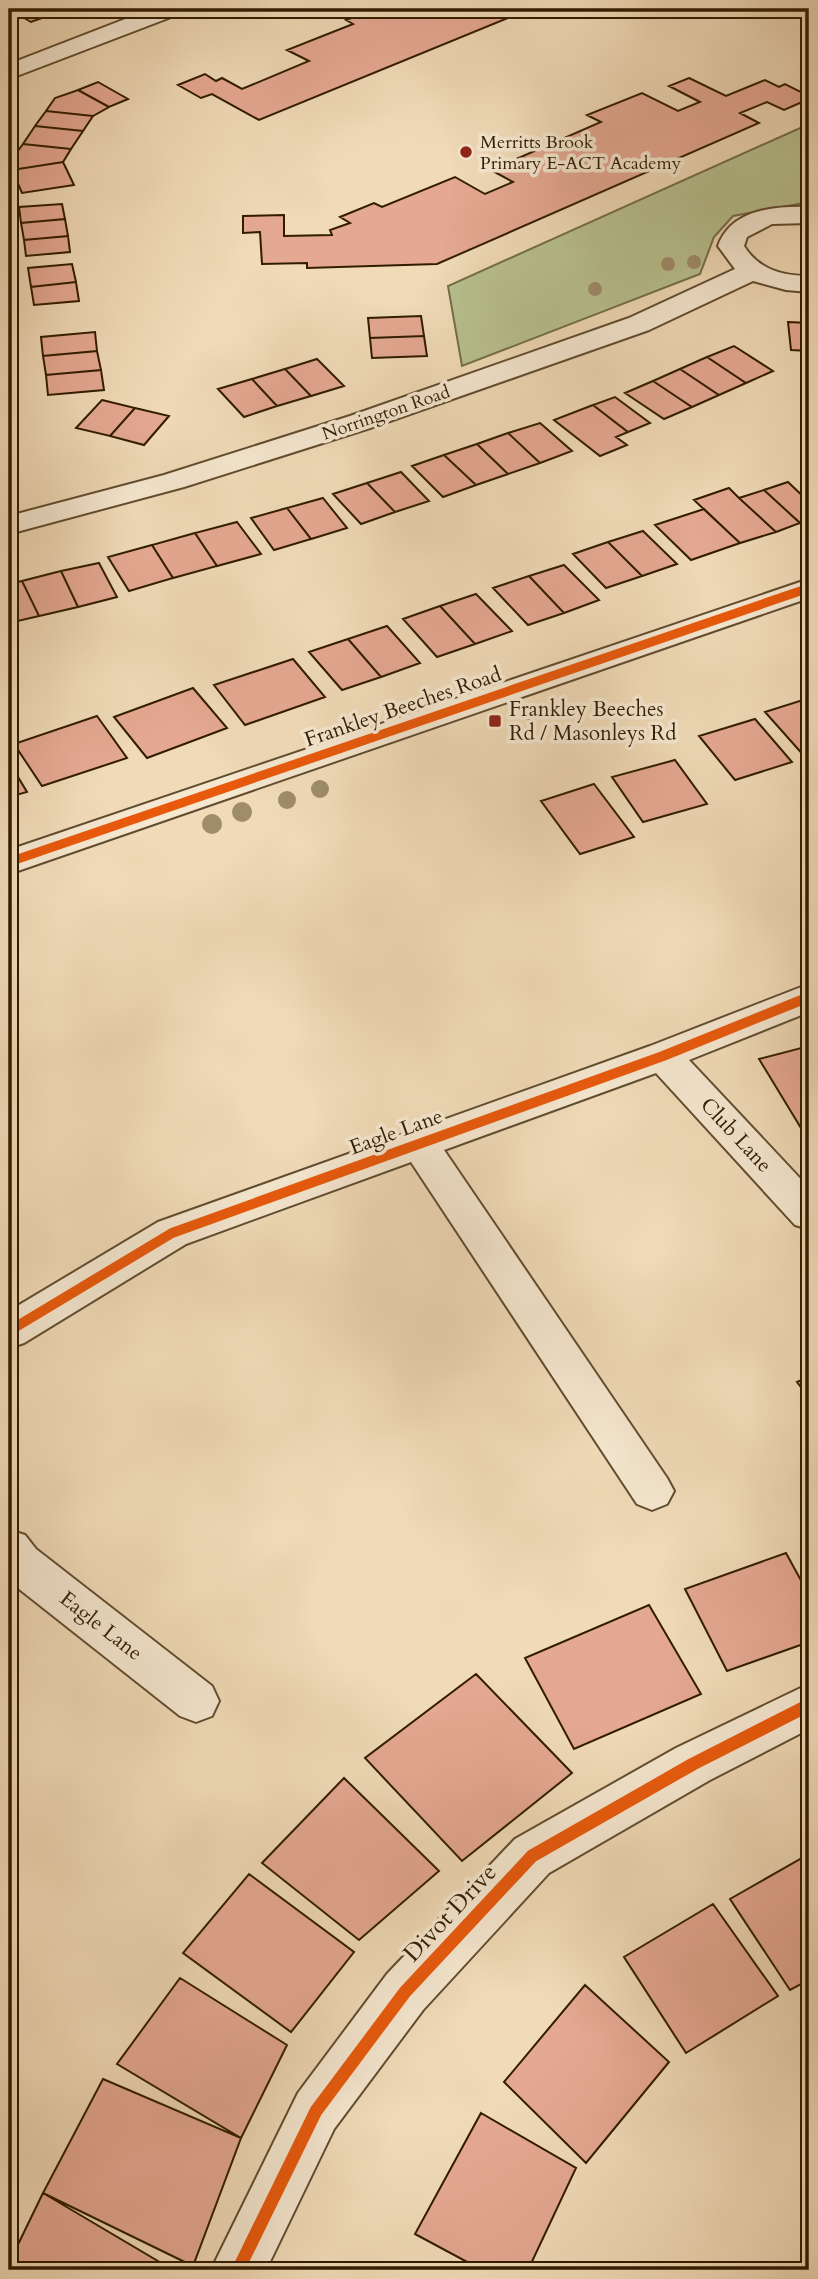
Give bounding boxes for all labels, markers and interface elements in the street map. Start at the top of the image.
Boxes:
place label: Merritts Brook Primary E-ACT Academy [480,130,682,176]
marker: Merritts Brook Primary E-ACT Academy [458,144,474,160]
street label: Norrington Road [319,379,454,447]
street label: Frankley Beeches Road [301,660,505,754]
place label: Frankley Beeches Rd / Masonleys Rd [509,695,676,748]
marker: Frankley Beeches Rd / Masonleys Rd [487,713,503,729]
street label: Club Lane [694,1091,778,1179]
street label: Eagle Lane [345,1102,447,1162]
street label: Eagle Lane [54,1585,148,1667]
street label: Divot Drive [396,1857,504,1969]

